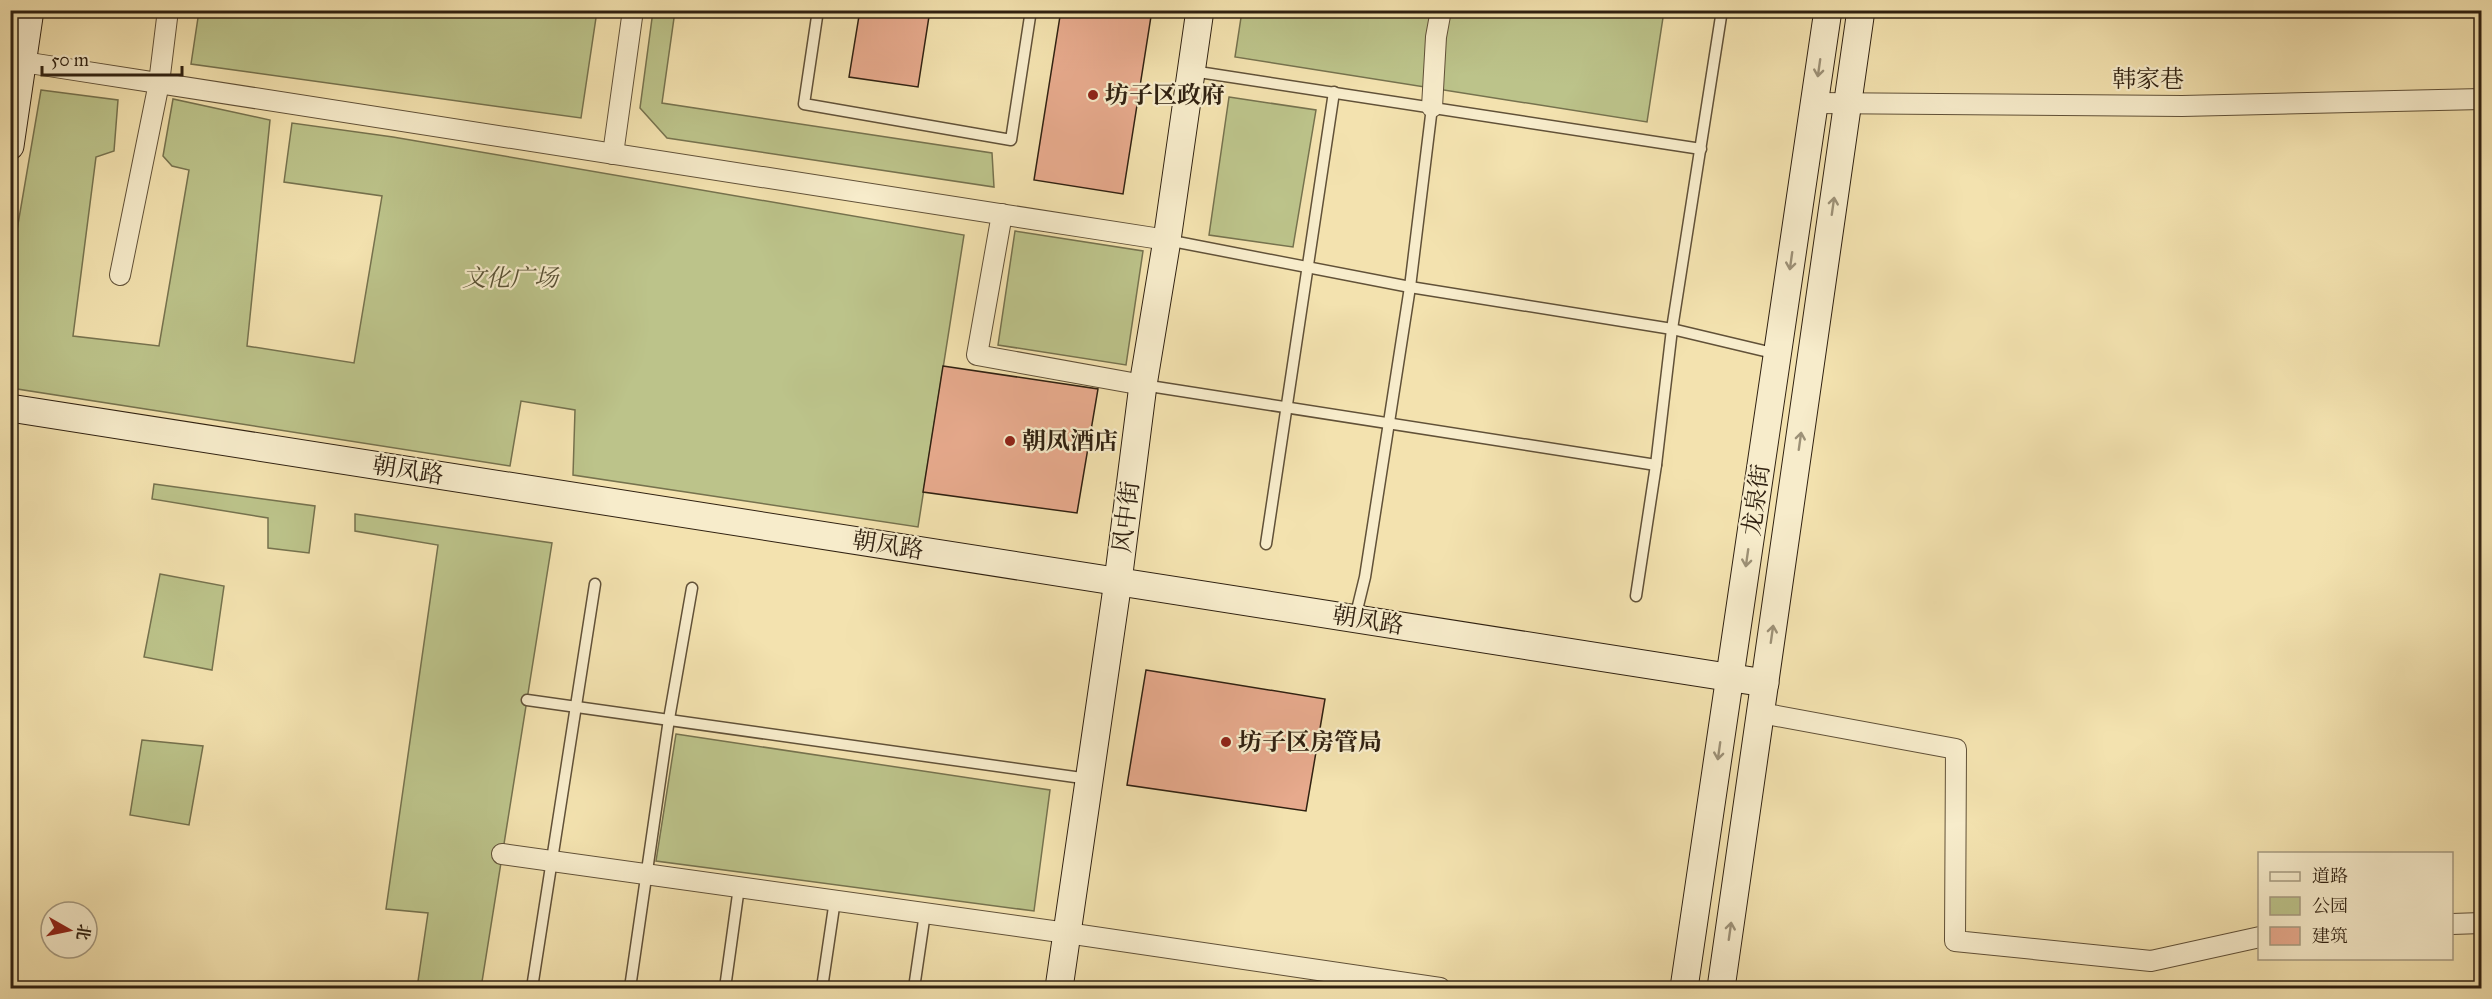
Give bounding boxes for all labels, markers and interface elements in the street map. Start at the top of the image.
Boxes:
scale bar [42,39,182,77]
text: 50 m [51,49,89,71]
one-way arrow [1814,58,1825,78]
street label: 韩家巷 [2112,64,2184,94]
place label: 坊子区政府 [1105,80,1225,110]
marker: 坊子区政府 [1086,88,1100,102]
one-way arrow [1828,197,1839,216]
one-way arrow [1785,251,1796,271]
park label: 文化广场 [462,263,560,293]
place label: 朝凤酒店 [1022,426,1118,456]
one-way arrow [1794,431,1805,451]
marker: 朝凤酒店 [1003,434,1017,448]
street label: 朝凤路 [370,450,446,490]
street label: 龙泉街 [1736,462,1776,538]
street label: 风中街 [1107,479,1145,555]
street label: 朝凤路 [850,525,926,565]
one-way arrow [1742,548,1753,567]
street label: 朝凤路 [1330,600,1406,640]
one-way arrow [1767,624,1778,644]
place label: 坊子区房管局 [1238,727,1382,757]
marker: 坊子区房管局 [1219,735,1233,749]
one-way arrow [1713,741,1724,760]
legend [2258,852,2453,960]
text: 道路 [2312,865,2348,887]
text: 公园 [2312,895,2348,917]
north arrow [39,900,99,960]
one-way arrow [1724,921,1735,941]
text: 北 [73,923,94,942]
text: 建筑 [2312,925,2348,947]

